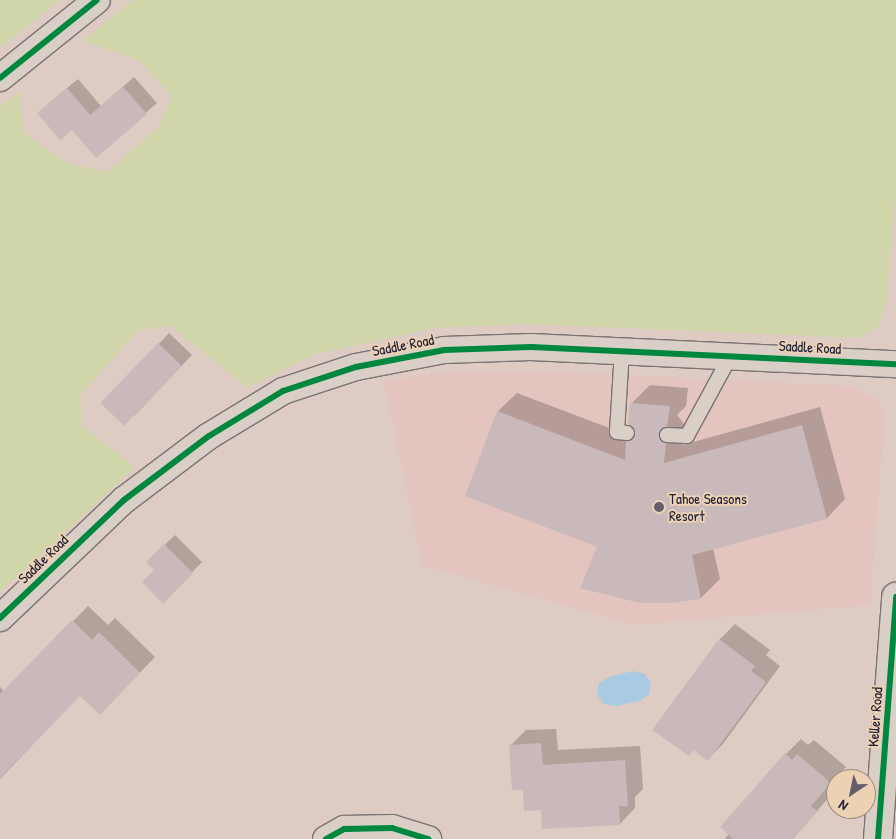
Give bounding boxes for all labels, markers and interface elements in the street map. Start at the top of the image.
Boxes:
street label: Saddle Road [371,330,435,360]
street label: Saddle Road [778,336,842,358]
place label: Tahoe Seasons Resort [669,489,747,524]
marker: Tahoe Seasons Resort [653,501,665,513]
street label: Saddle Road [14,531,72,587]
street label: Keller Road [864,686,886,748]
north arrow [826,769,876,819]
text: N [834,796,851,816]

